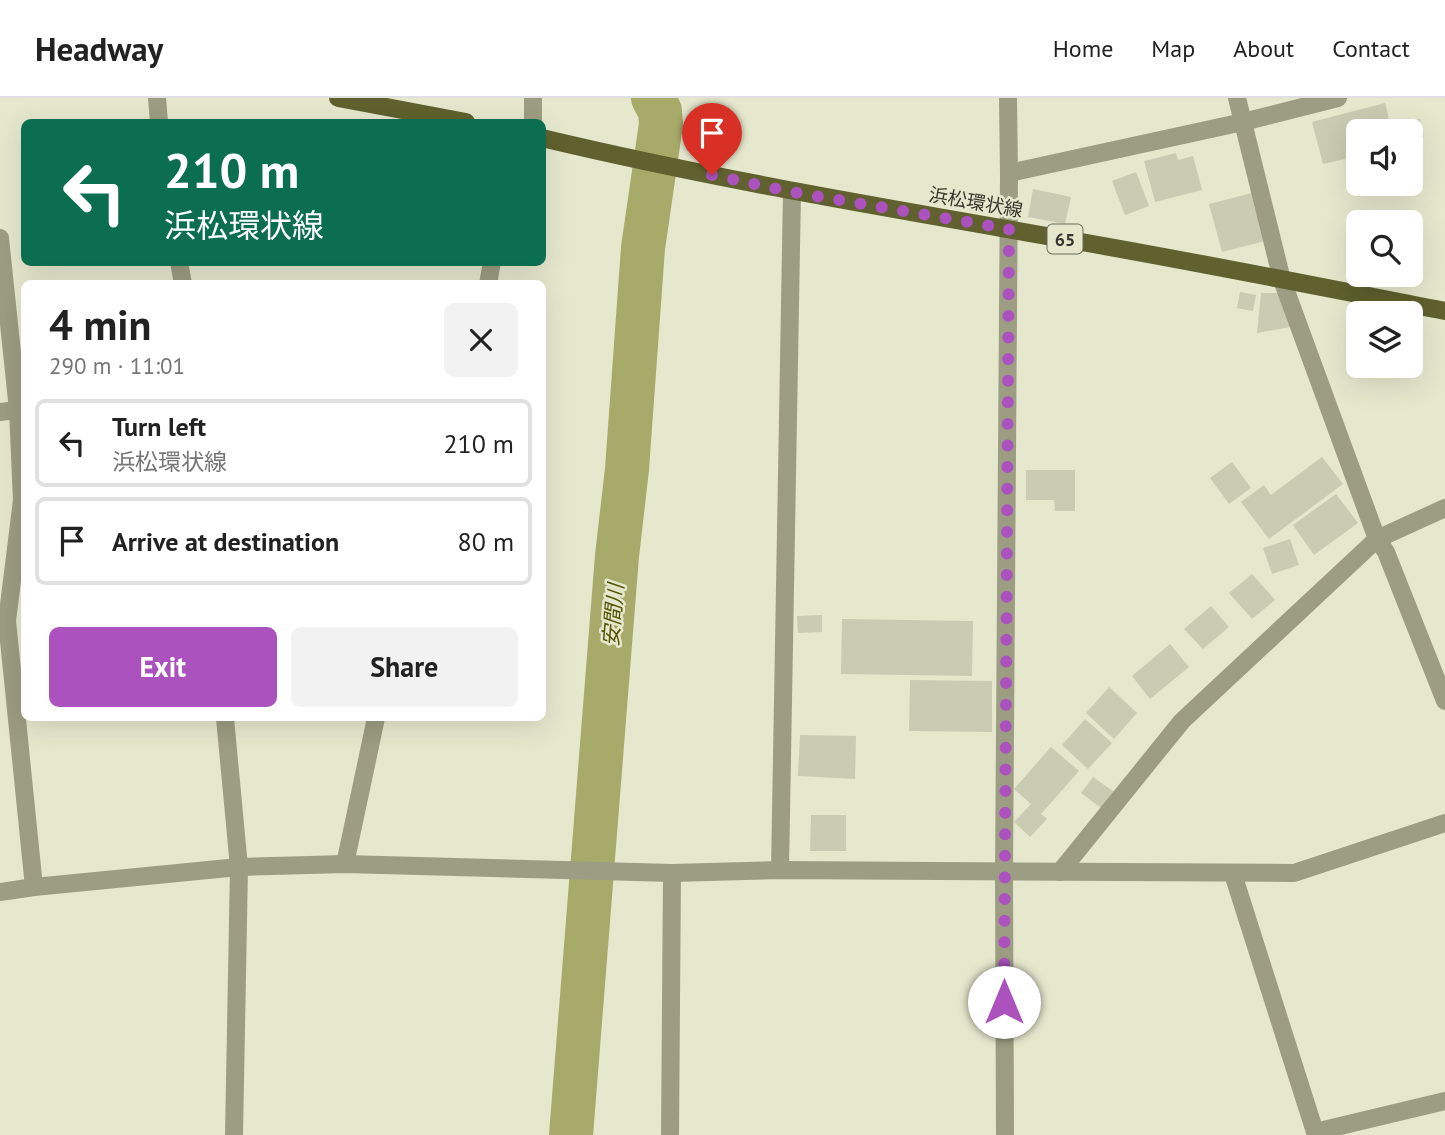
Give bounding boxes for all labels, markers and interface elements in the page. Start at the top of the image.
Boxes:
text: Headway [35,27,163,70]
text: Home [1053,33,1113,64]
text: Map [1151,33,1195,64]
text: About [1233,33,1294,64]
text: Contact [1332,33,1410,64]
pin [682,103,742,175]
icon: arrive [693,114,731,152]
map controls [1346,119,1423,378]
button: sound [1346,119,1423,196]
text: 210 m [164,138,299,202]
icon: left [49,147,140,238]
street label: 浜松環状線 [927,182,1025,222]
text: 浜松環状線 [164,204,324,246]
button: search [1346,210,1423,287]
road number: 65 [1048,224,1082,254]
text: 4 min [49,297,151,352]
button: layers [1346,301,1423,378]
button: close [444,303,518,377]
text: 290 m · 11:01 [49,351,185,380]
text: Turn left [112,410,206,443]
icon: left [53,424,91,462]
text: 210 m [443,427,514,460]
text: 浜松環状線 [112,447,227,476]
icon: arrive [53,522,91,560]
text: Arrive at destination [112,525,339,558]
text: 80 m [458,525,514,558]
water label: 安間川 [597,580,629,648]
button: Exit [49,627,277,707]
button: Share [291,627,518,707]
position arrow [967,965,1041,1039]

